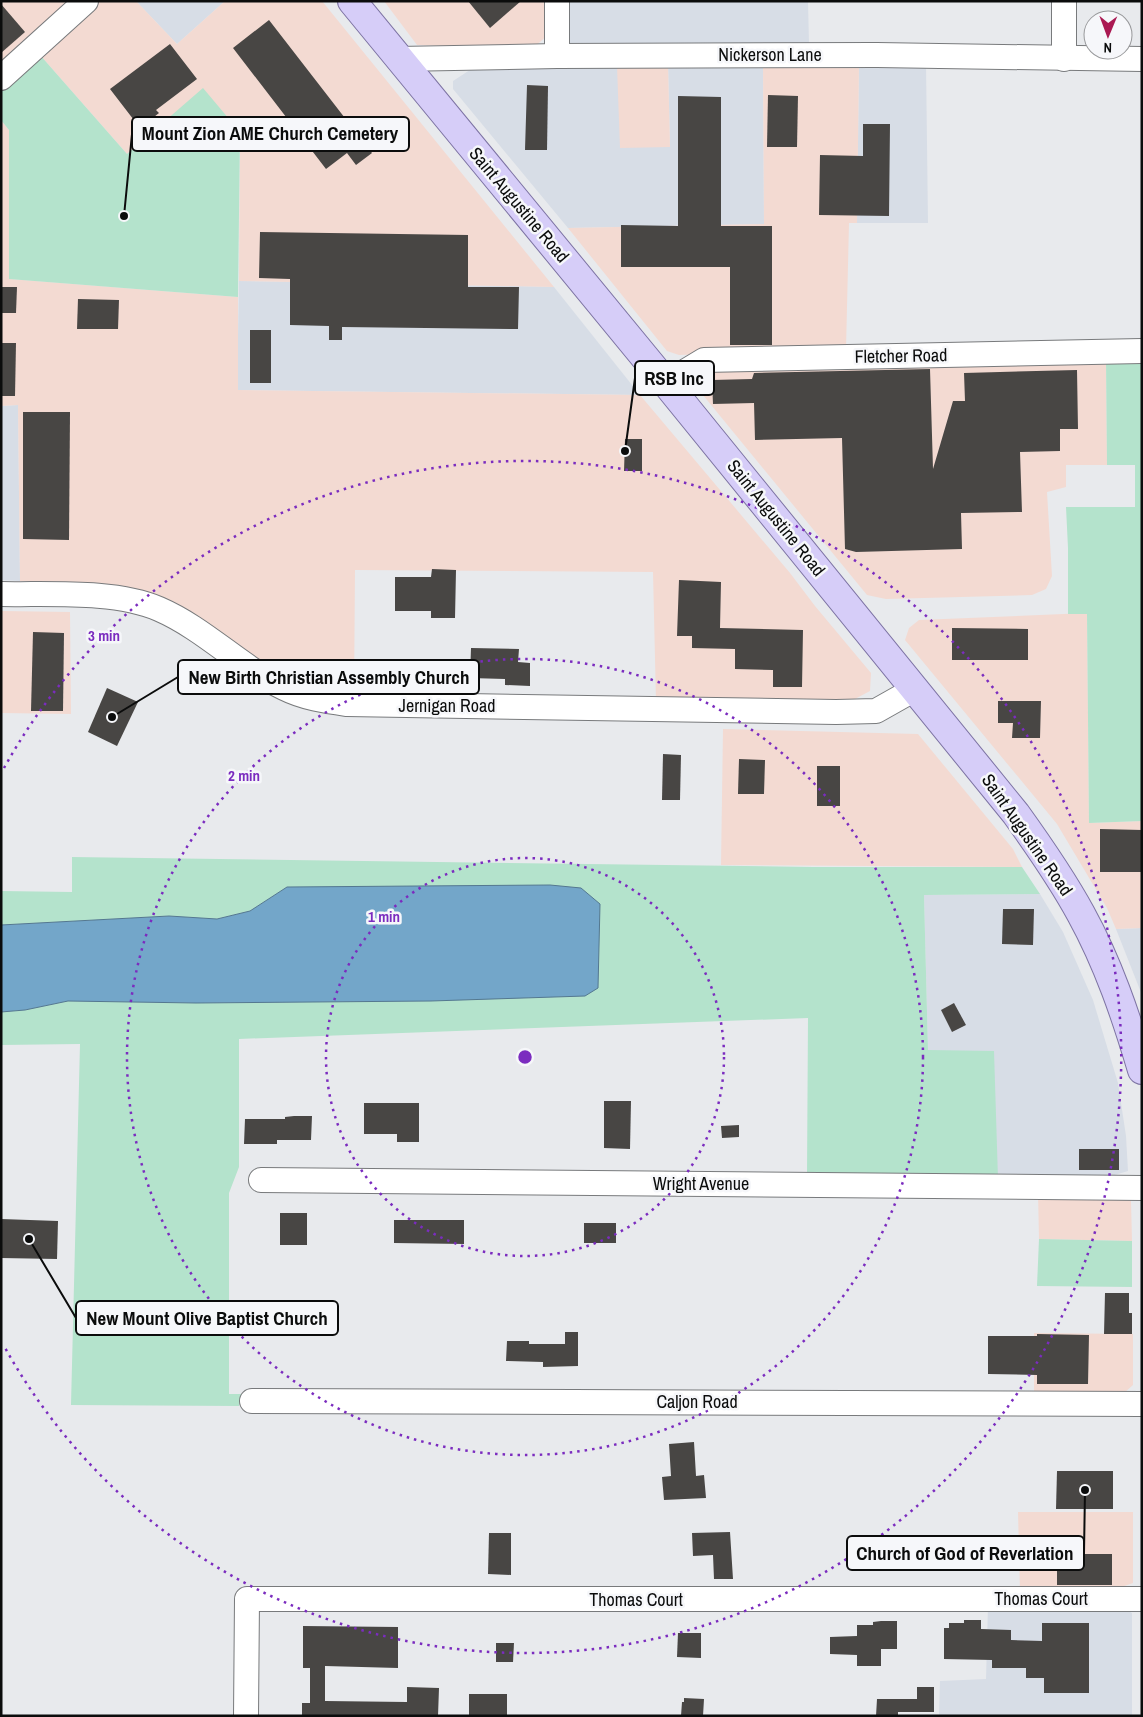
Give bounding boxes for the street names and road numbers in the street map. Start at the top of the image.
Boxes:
street label: Nickerson Lane [718,42,822,67]
street label: Saint Augustine Road [464,142,575,268]
street label: Fletcher Road [854,342,948,369]
street label: Saint Augustine Road [721,454,831,581]
street label: Jernigan Road [399,693,495,718]
street label: Saint Augustine Road [976,769,1079,901]
street label: Wright Avenue [653,1171,749,1196]
street label: Caljon Road [656,1389,738,1414]
street label: Thomas Court [994,1586,1088,1611]
street label: Thomas Court [589,1587,683,1612]

